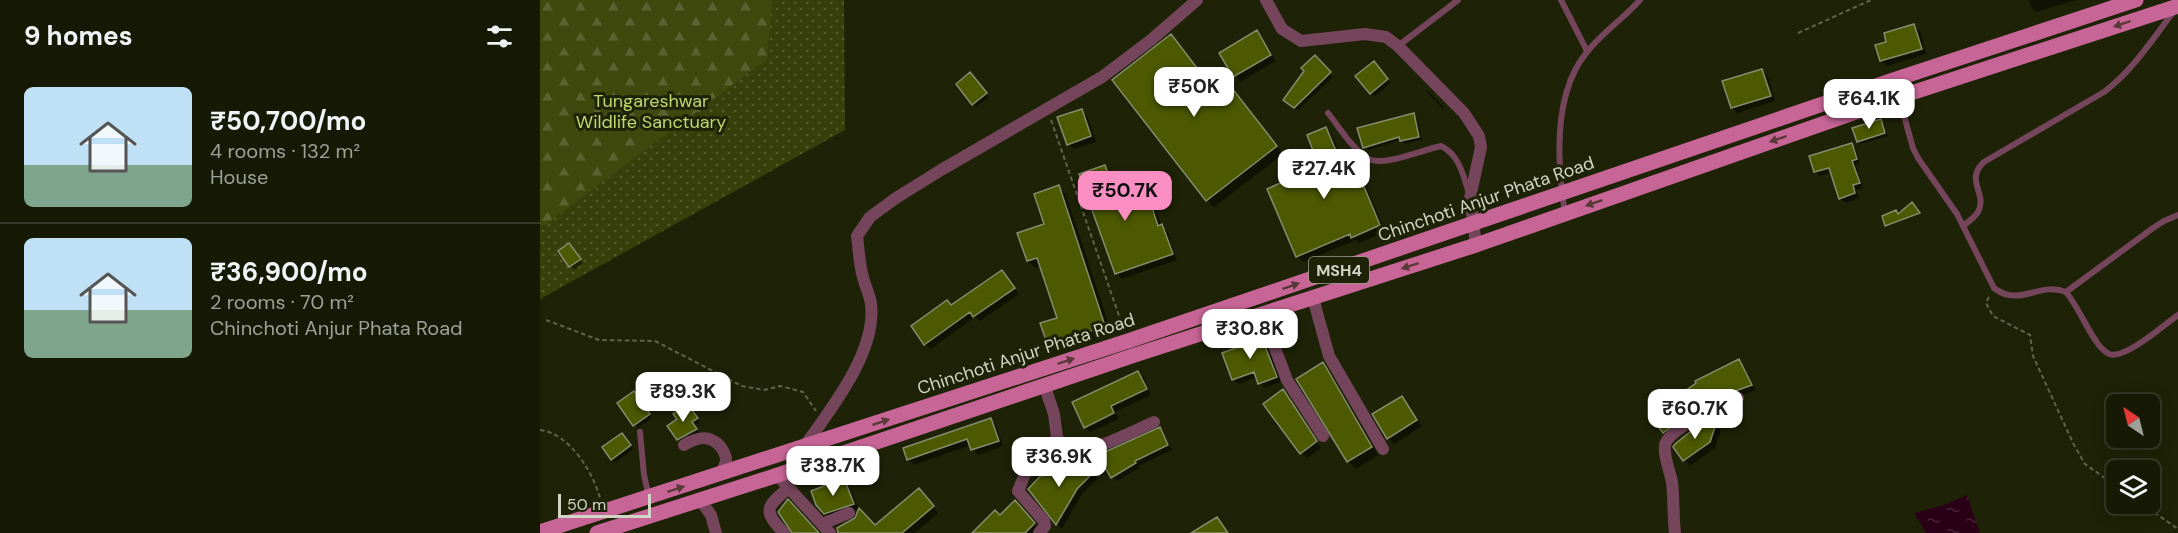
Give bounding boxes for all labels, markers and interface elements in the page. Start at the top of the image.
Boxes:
text: 9 homes [24,19,133,53]
one-way arrow [2113,19,2131,29]
icon: filters [483,20,516,53]
pin: ₹50K [1158,67,1230,118]
text: ₹50K [1168,73,1220,99]
pin: ₹64.1K [1820,79,1918,130]
text: ₹64.1K [1838,85,1900,111]
park label: Tungareshwar Wildlife Sanctuary [576,89,726,134]
text: ₹50,700/mo [210,104,366,138]
icon: home [72,111,144,183]
one-way arrow [1769,135,1787,145]
text: 4 rooms · 132 m² [210,138,360,164]
pin: ₹27.4K [1275,149,1373,200]
street label: Chinchoti Anjur Phata Road [1375,151,1597,247]
text: ₹27.4K [1292,155,1356,181]
text: House [210,164,268,190]
pin: ₹50.7K [1076,171,1174,222]
text: ₹50.7K [1092,177,1158,203]
one-way arrow [1585,199,1603,209]
text: ₹36,900/mo [210,255,368,289]
road number: MSH4 [1309,257,1369,283]
icon: home [72,262,144,334]
one-way arrow [1401,262,1419,272]
one-way arrow [1282,281,1300,290]
text: 2 rooms · 70 m² [210,289,354,315]
street label: Chinchoti Anjur Phata Road [914,307,1138,401]
pin: ₹30.8K [1201,309,1299,360]
text: Chinchoti Anjur Phata Road [210,315,463,341]
text: ₹30.8K [1216,315,1284,341]
one-way arrow [1057,356,1075,365]
pin: ₹89.3K [634,372,732,423]
text: ₹89.3K [650,378,716,404]
pin: ₹60.7K [1646,389,1744,440]
north arrow [2106,394,2160,448]
map controls [2106,394,2160,514]
text: ₹60.7K [1662,395,1728,421]
one-way arrow [872,417,890,426]
pin: ₹36.9K [1010,437,1108,488]
text: ₹36.9K [1026,443,1092,469]
pin: ₹38.7K [784,446,882,497]
text: ₹38.7K [800,452,866,478]
button: layers [2106,460,2160,514]
one-way arrow [667,483,685,493]
scale bar [558,491,651,518]
text: 50 m [567,494,606,515]

